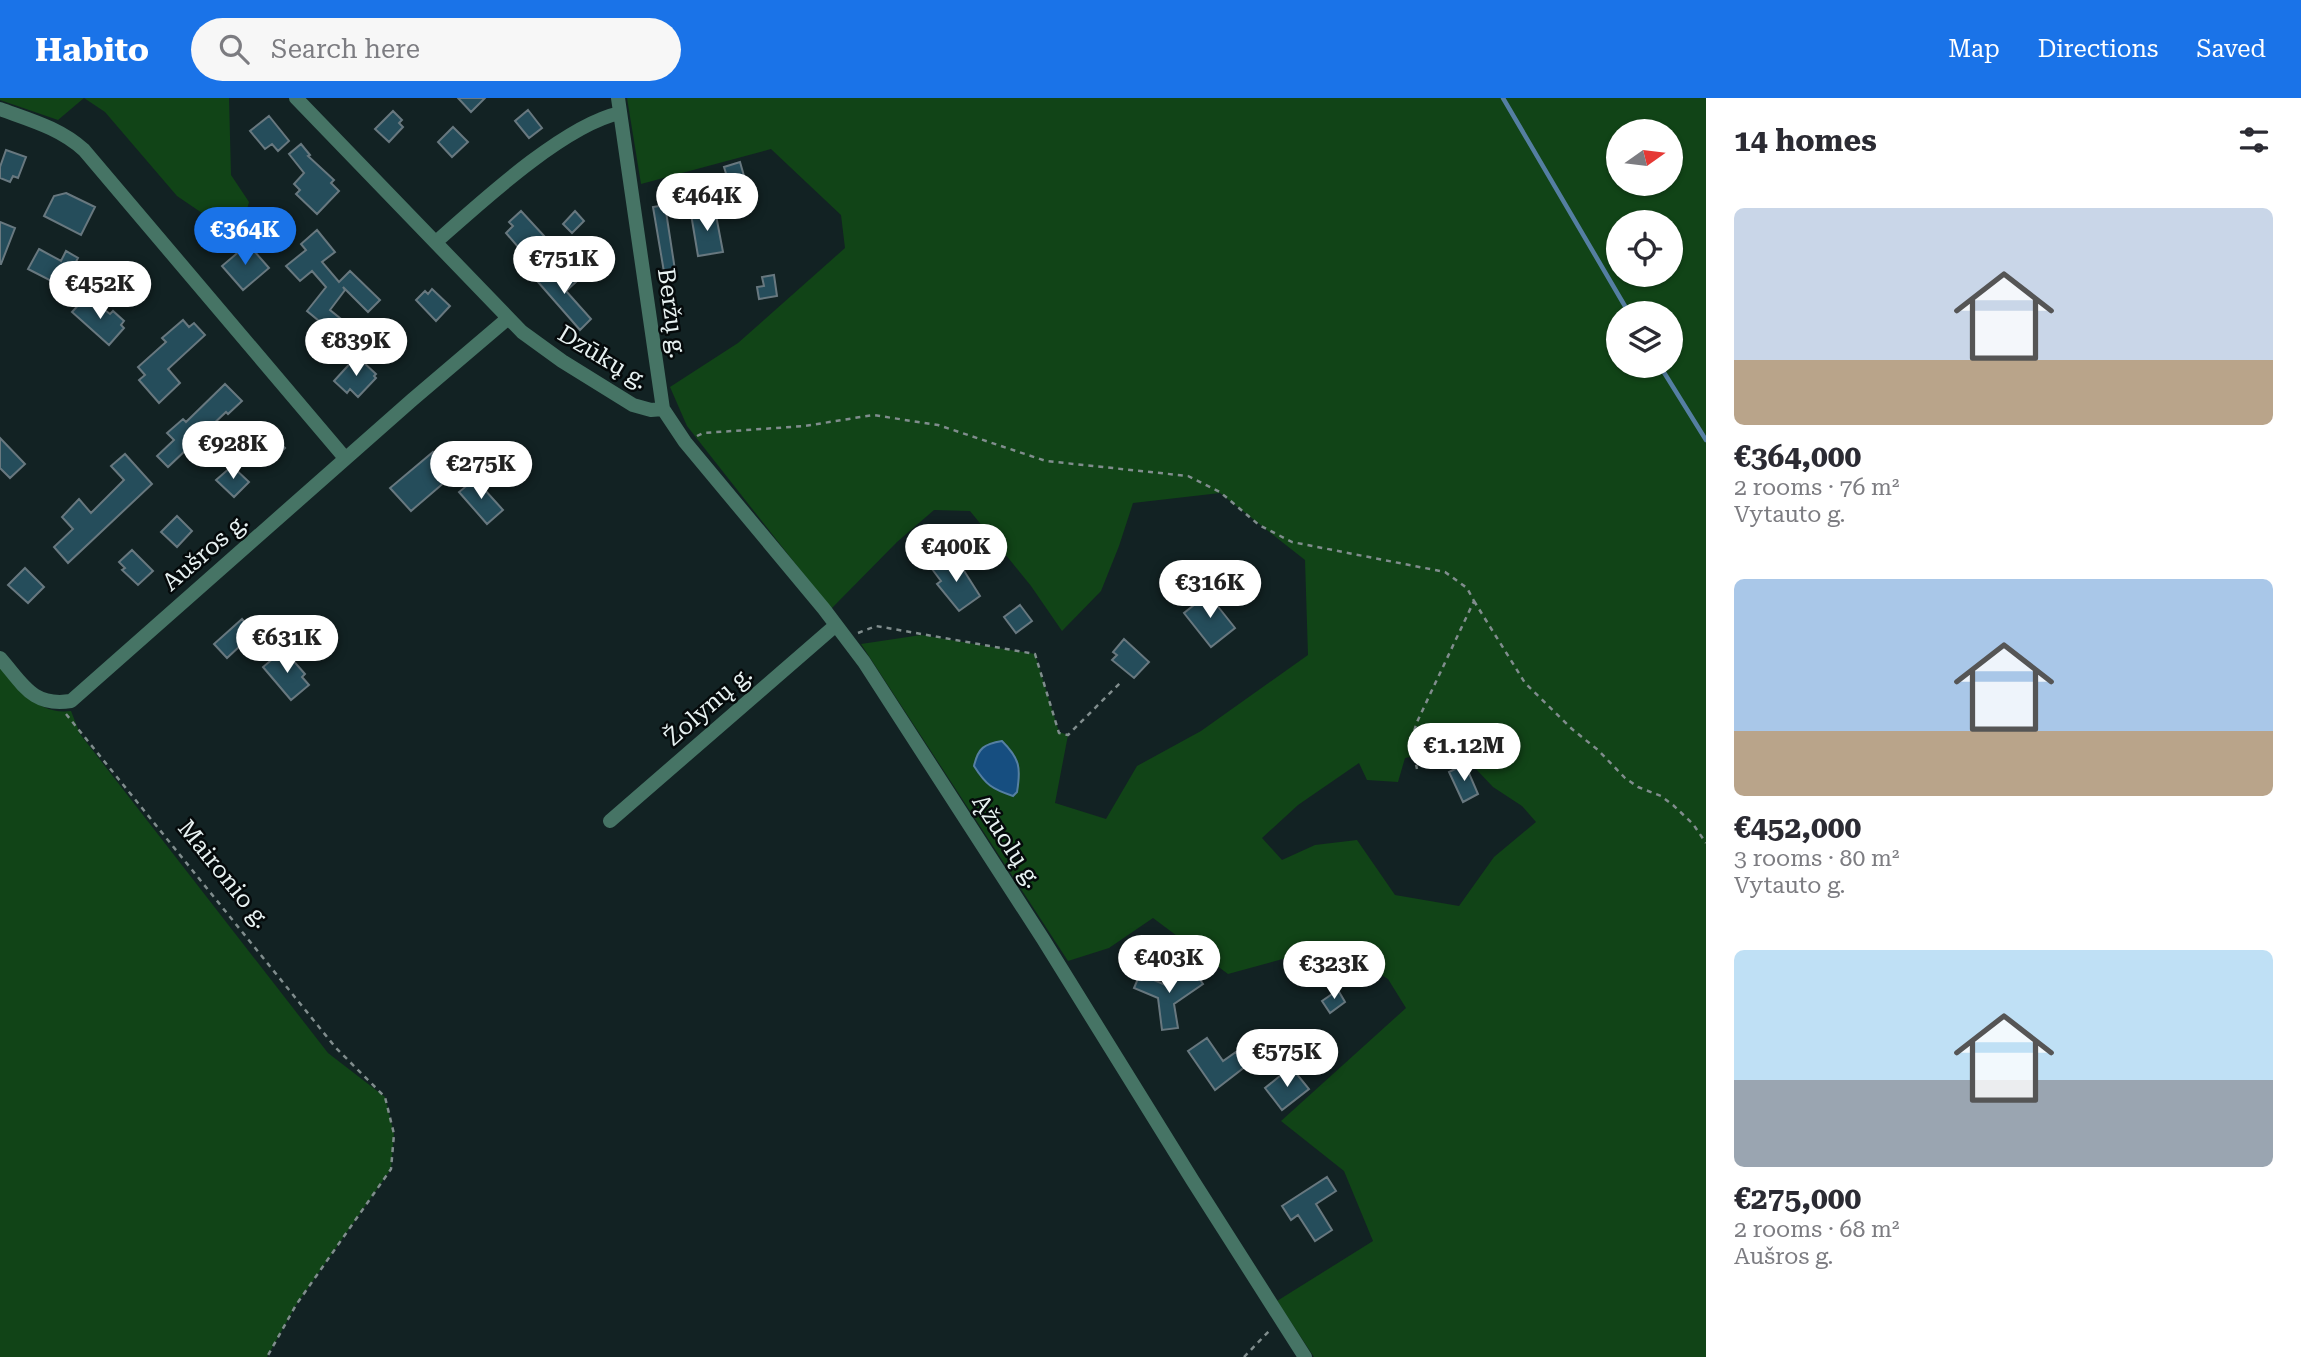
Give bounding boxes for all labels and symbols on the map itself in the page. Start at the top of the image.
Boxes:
north arrow [1606,119,1684,196]
pin: €464K [658,174,756,233]
pin: €364K [196,208,294,267]
pin: €751K [515,236,613,296]
pin: €452K [51,262,149,321]
street label: Beržų g. [652,266,692,360]
pin: €839K [307,318,405,378]
street label: Dzūkų g. [553,319,653,395]
pin: €928K [184,422,282,481]
pin: €275K [432,442,530,501]
street label: Aušros g. [157,507,253,597]
pin: €400K [907,524,1005,584]
pin: €316K [1161,560,1259,620]
pin: €631K [238,616,336,675]
street label: Žolynų g. [658,660,758,752]
pin: €1.12M [1407,724,1521,783]
street label: Ąžuolų g. [967,789,1047,893]
street label: Maironio g. [172,814,276,934]
pin: €403K [1120,936,1218,995]
pin: €323K [1285,942,1383,1001]
pin: €575K [1238,1030,1336,1089]

